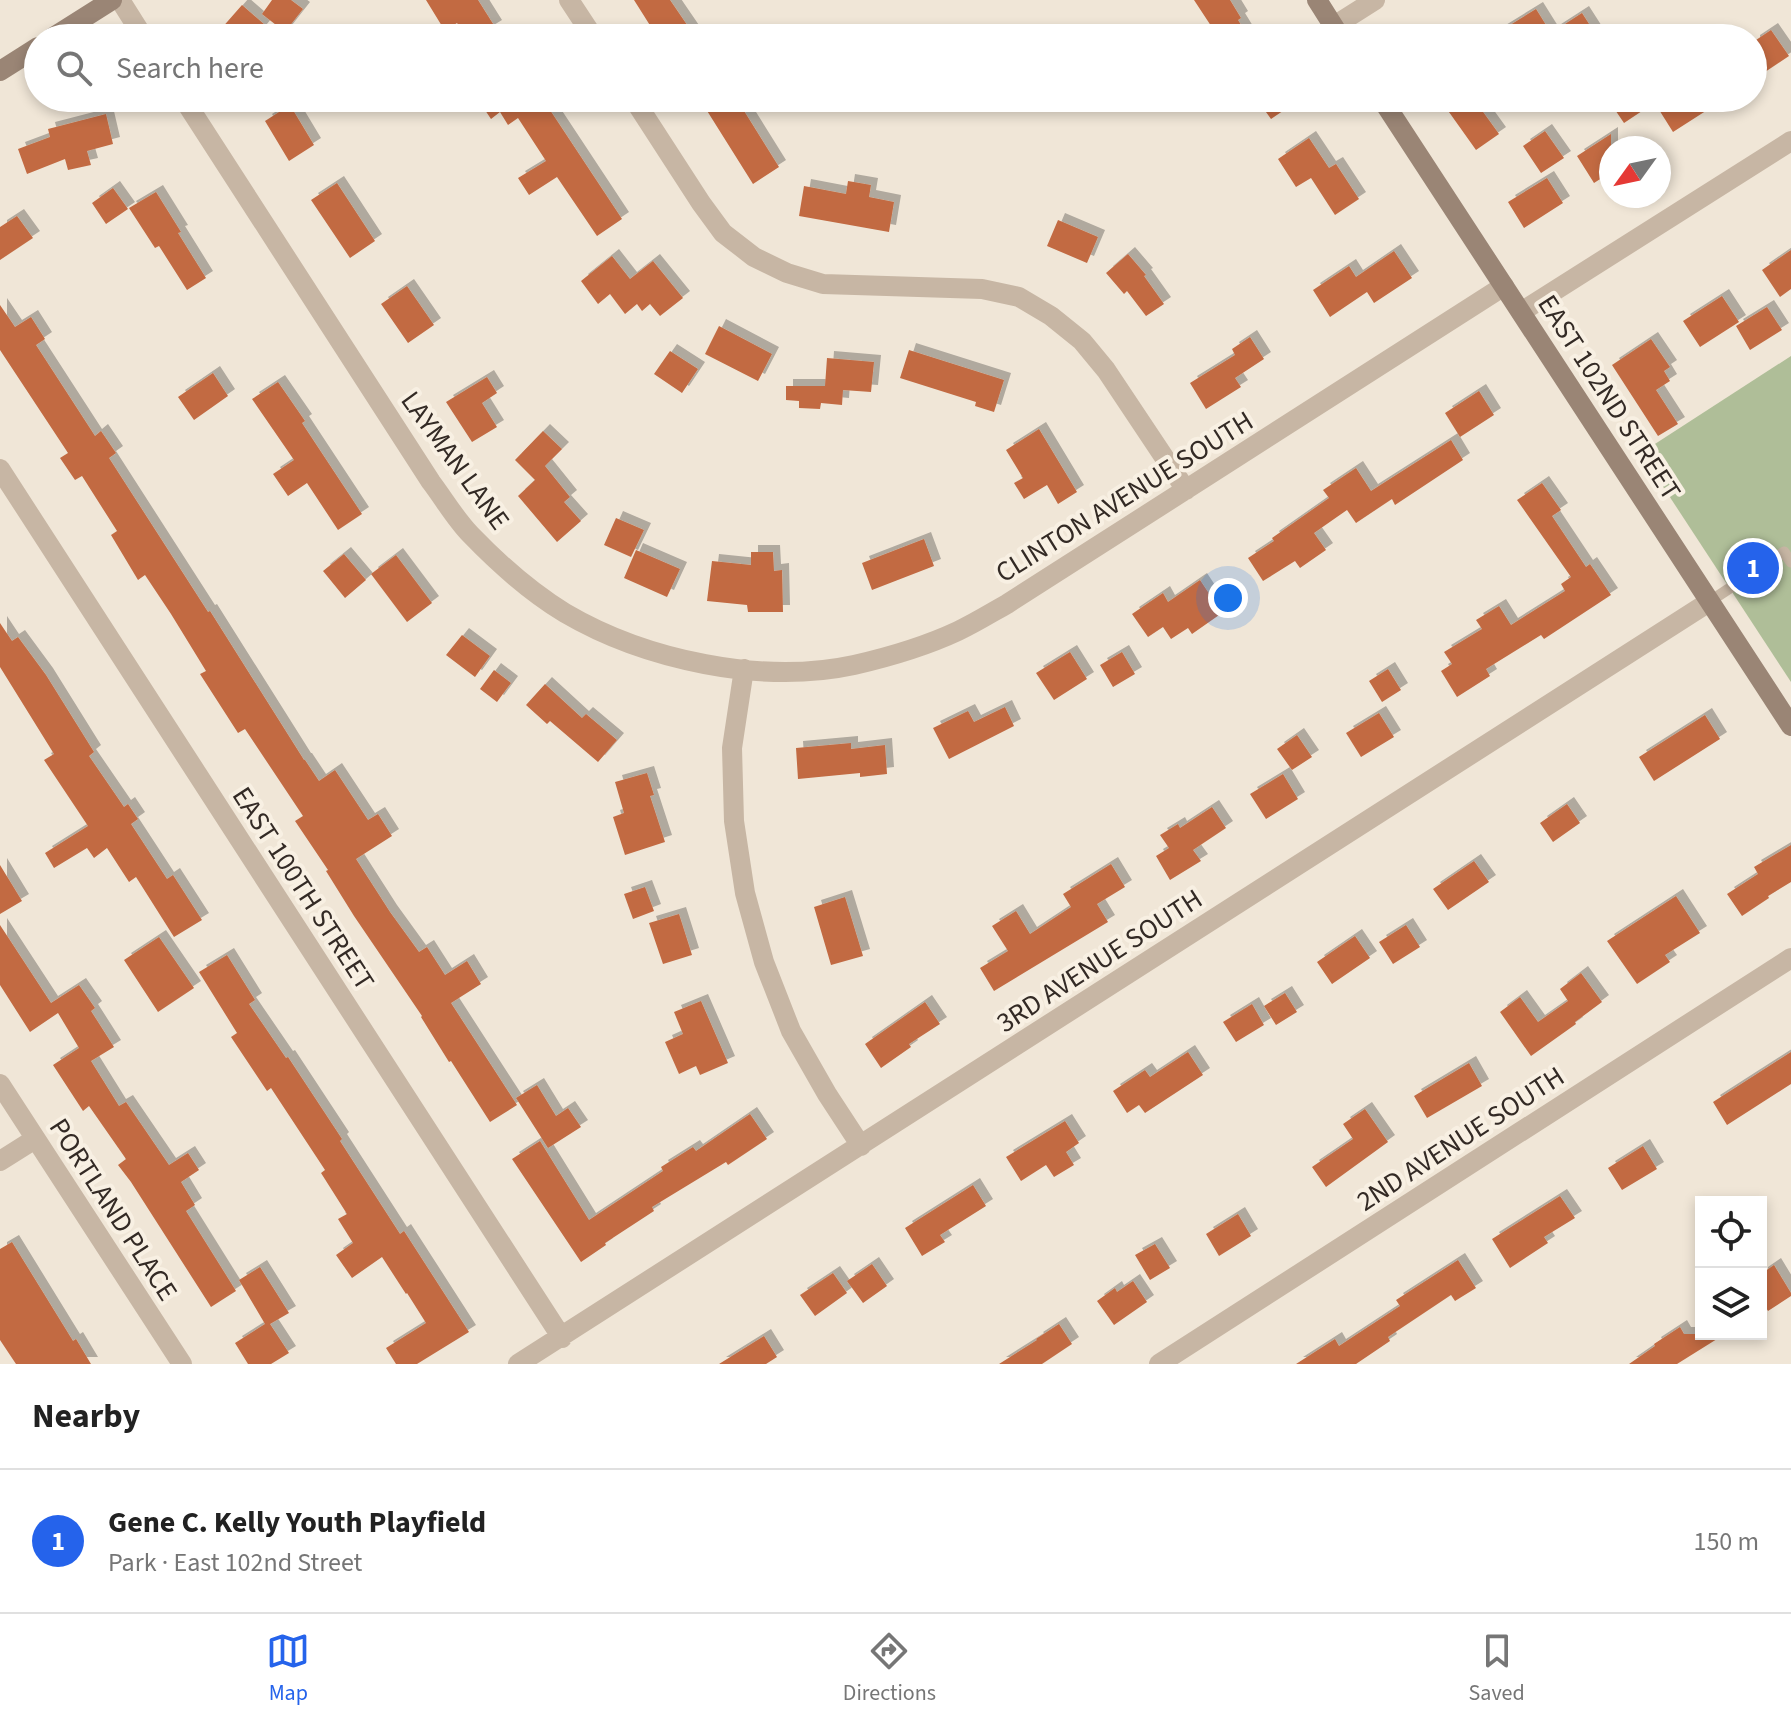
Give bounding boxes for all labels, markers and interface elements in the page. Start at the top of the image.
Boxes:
search box [24,24,1767,112]
icon: search [52,46,96,90]
text: Search here [116,47,264,90]
north arrow [1599,136,1671,208]
street label: EAST 102ND STREET [1528,287,1691,508]
street label: LAYMAN LANE [391,383,519,538]
street label: CLINTON AVENUE SOUTH [988,401,1261,593]
pin: 1 [1727,538,1779,598]
your location [1208,578,1248,618]
street label: EAST 100TH STREET [222,779,384,998]
street label: 3RD AVENUE SOUTH [989,879,1210,1042]
street label: 2ND AVENUE SOUTH [1349,1057,1572,1221]
street label: PORTLAND PLACE [39,1111,187,1309]
map controls [1695,1196,1767,1340]
button: locate [1695,1196,1767,1268]
button: layers [1695,1268,1767,1340]
text: Nearby [32,1392,140,1441]
text: Gene C. Kelly Youth Playfield [108,1501,486,1544]
text: 1 [51,1523,65,1560]
text: 150 m [1693,1523,1759,1560]
text: Park · East 102nd Street [108,1544,362,1581]
tab: Map [266,1629,310,1709]
tab: Directions [843,1629,936,1709]
tab: Saved [1469,1629,1525,1709]

